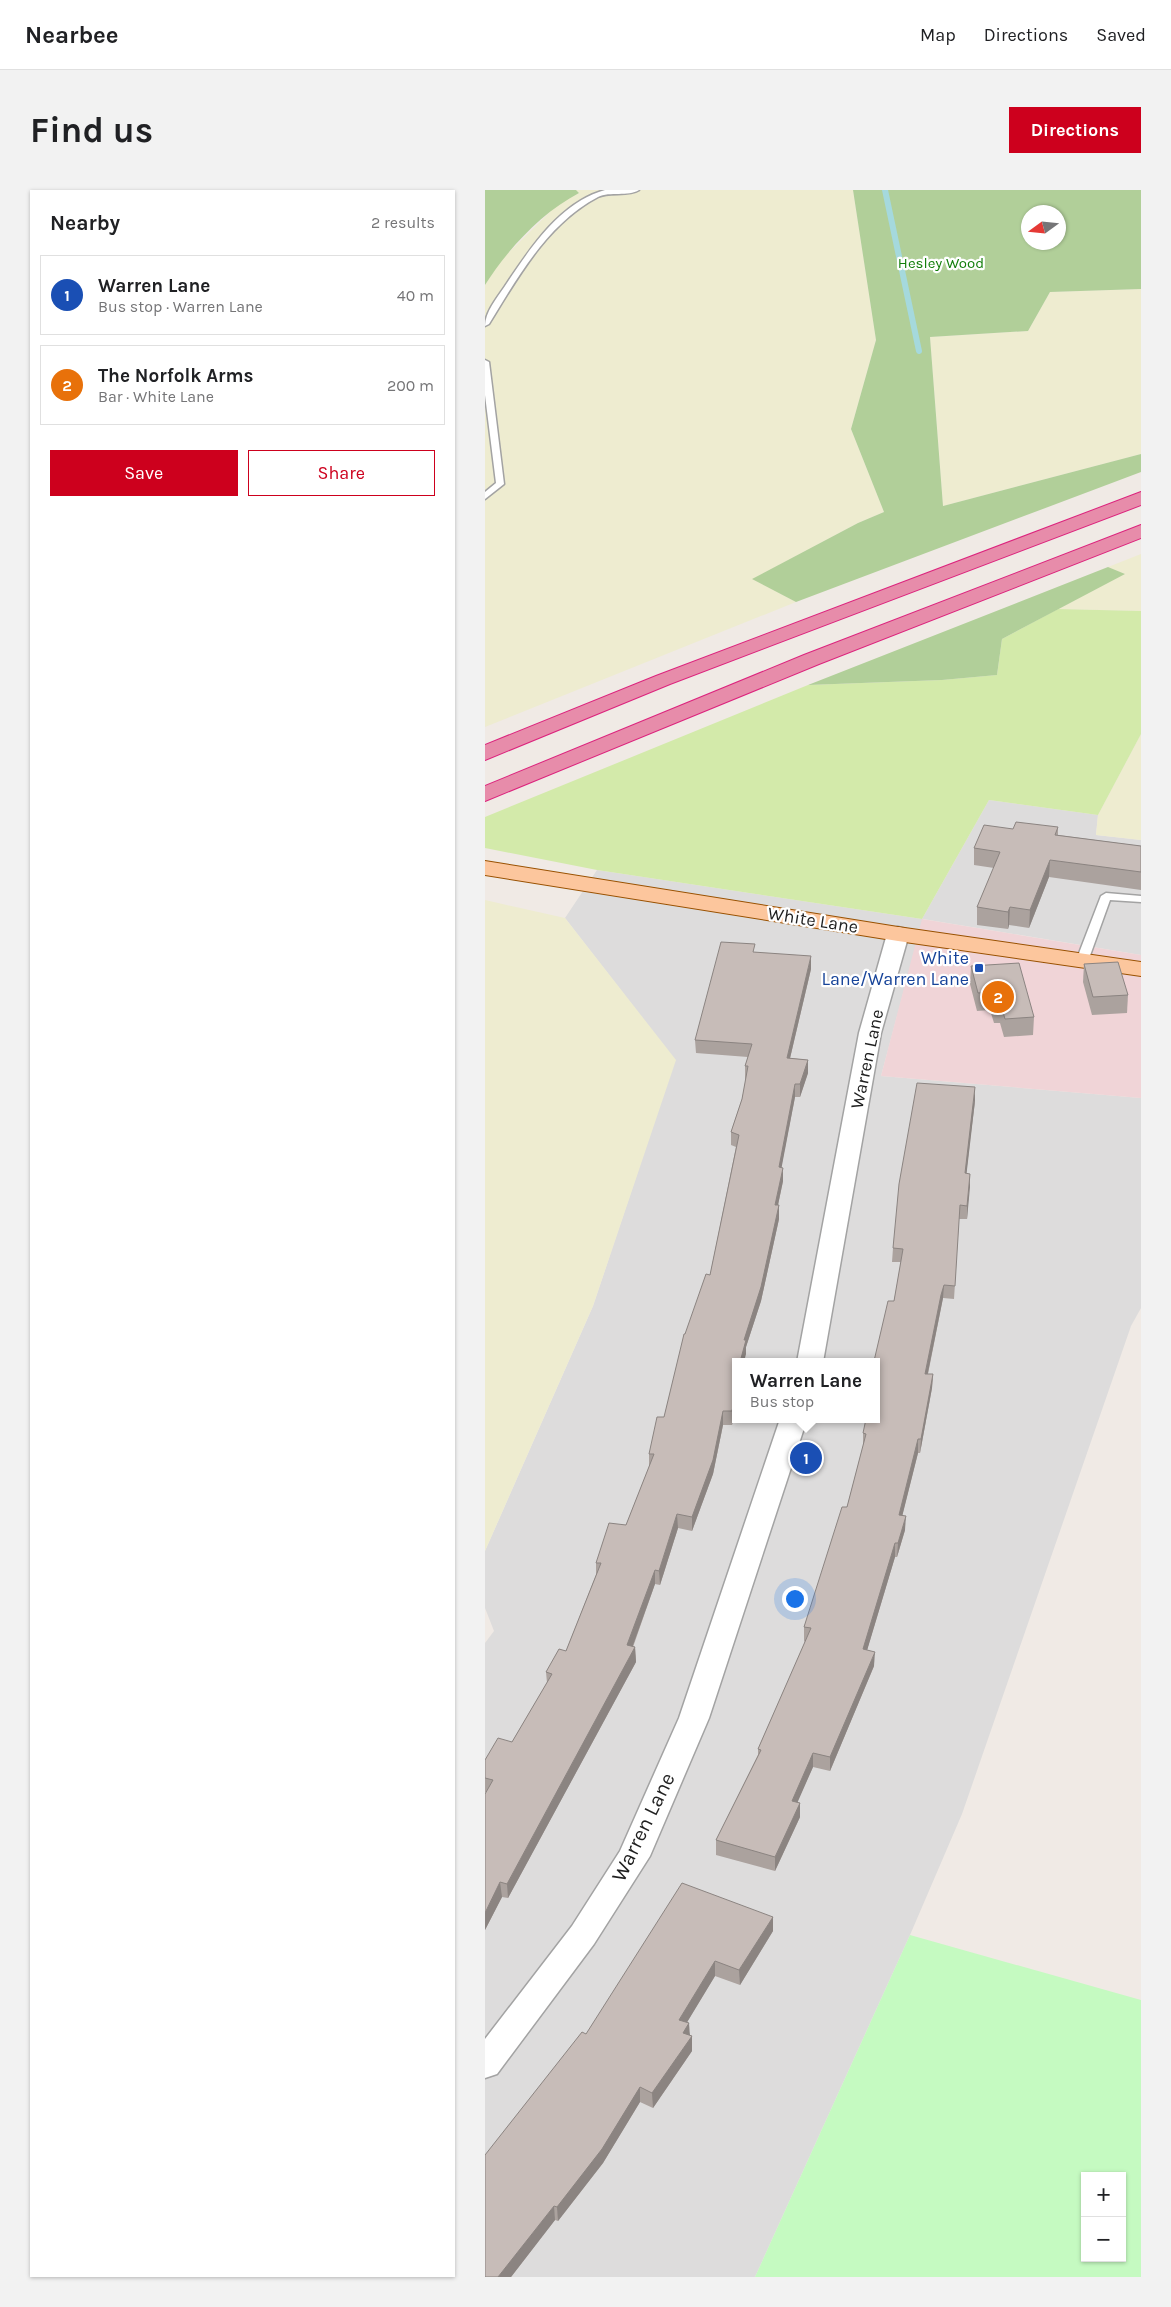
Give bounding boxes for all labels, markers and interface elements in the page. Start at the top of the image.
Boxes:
text: Nearbee [25,21,119,49]
text: Map [920,24,956,46]
text: Directions [984,24,1068,46]
text: Saved [1096,24,1146,46]
button: Directions [1009,107,1141,153]
text: Find us [30,110,153,151]
north arrow [1021,205,1066,250]
text: Nearby [50,211,120,235]
text: 2 results [371,213,435,232]
park label: Hesley Wood [898,254,984,272]
text: Warren Lane [98,275,210,297]
text: 1 [64,286,70,305]
text: 40 m [397,286,434,305]
text: Bus stop · Warren Lane [98,297,263,316]
text: The Norfolk Arms [98,365,254,387]
text: 2 [62,376,72,395]
text: 200 m [387,376,434,395]
text: Bar · White Lane [98,387,214,406]
button: Save [50,450,238,496]
button: Share [248,450,435,496]
street label: White Lane [766,902,860,938]
place label: White Lane/Warren Lane [822,947,969,990]
marker: White Lane/Warren Lane [973,962,985,974]
pin: 2 [982,978,1014,1016]
street label: Warren Lane [846,1007,888,1111]
popup [732,1358,880,1423]
text: Warren Lane [750,1370,862,1392]
text: Bus stop [750,1392,814,1411]
pin: 1 [790,1439,822,1477]
your location [782,1586,808,1612]
street label: Warren Lane [606,1769,680,1885]
map controls [1081,2172,1126,2262]
button: + [1081,2172,1126,2217]
button: − [1081,2217,1126,2262]

